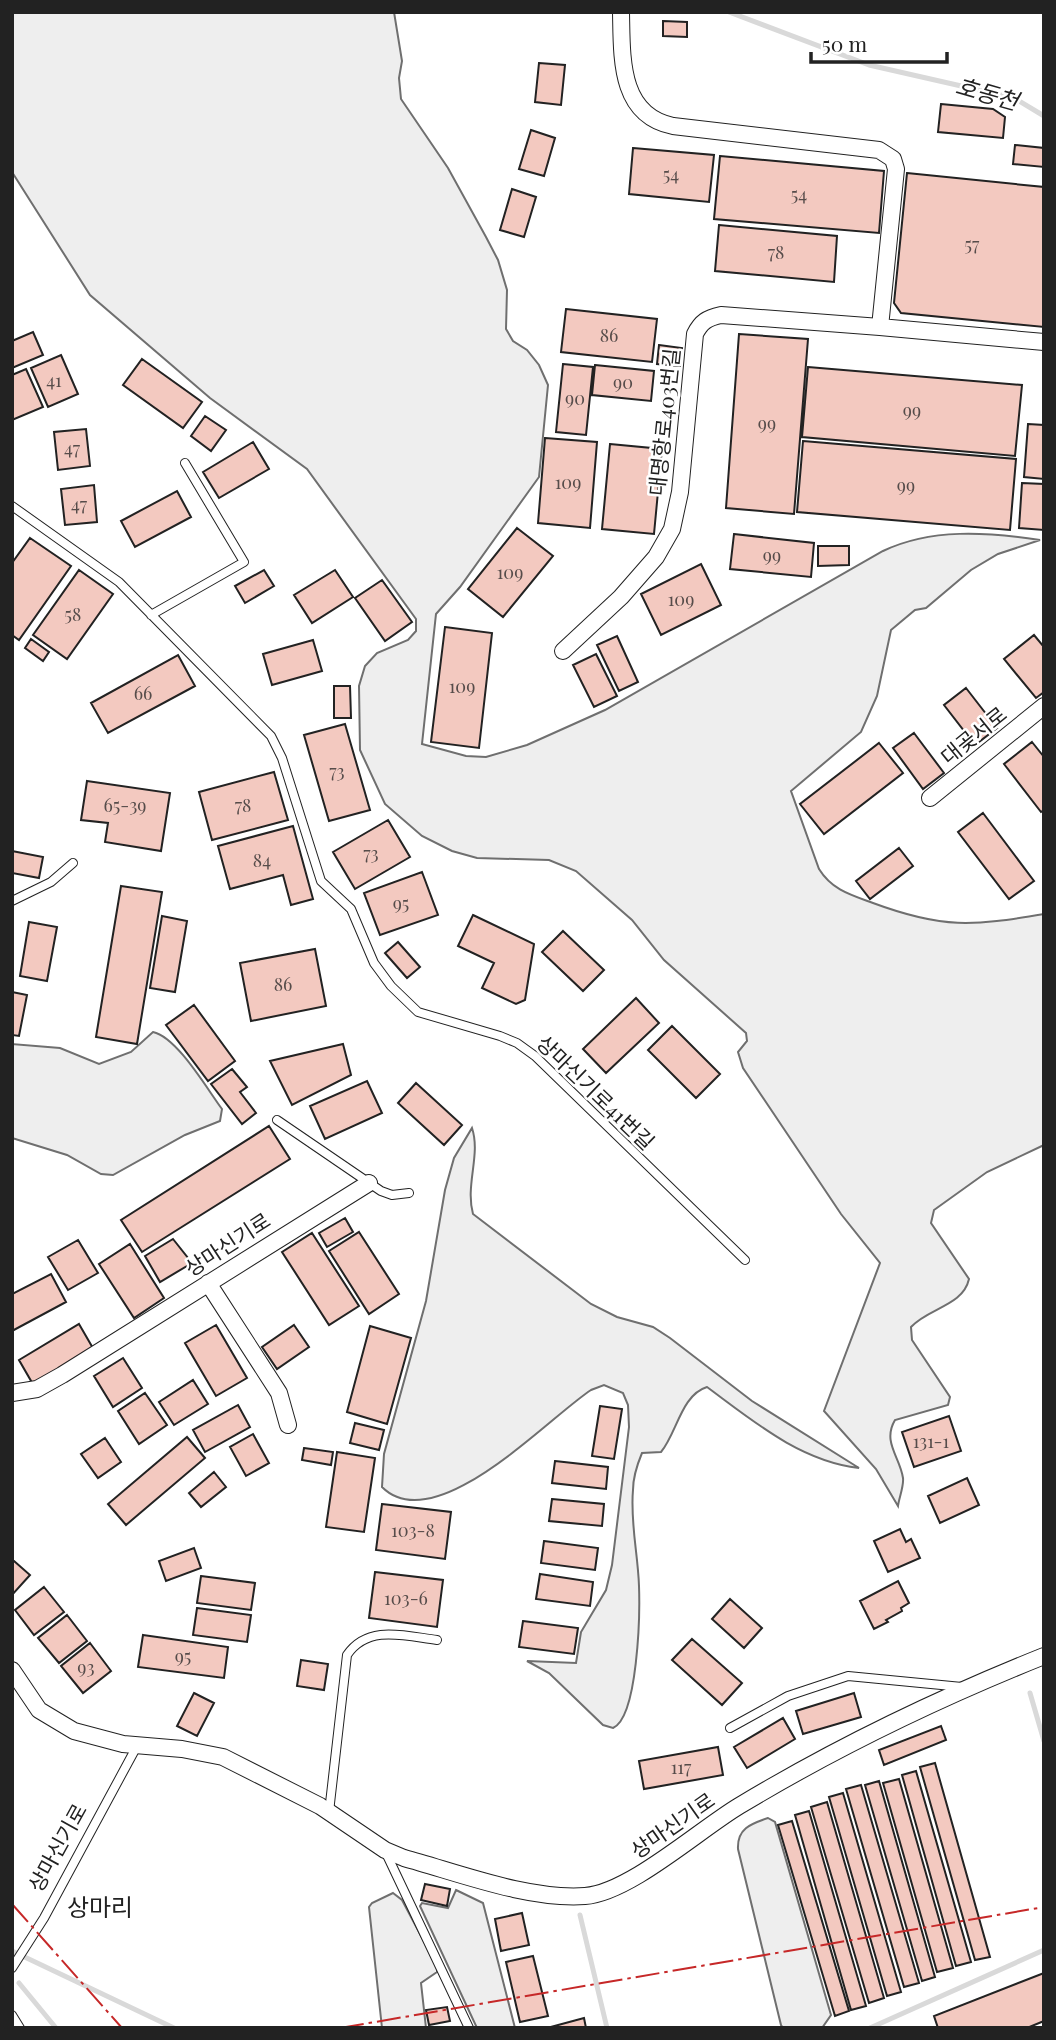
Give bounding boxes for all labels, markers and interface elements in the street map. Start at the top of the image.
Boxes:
scale bar [811,21,948,65]
text: 50 m [822,29,868,57]
water label: 호동천 [953,69,1025,117]
house number: 54 [663,162,679,186]
house number: 54 [791,182,807,206]
house number: 57 [965,232,980,256]
house number: 78 [768,240,784,264]
house number: 86 [600,323,618,347]
street label: 대명항로403번길 [641,347,685,497]
house number: 41 [46,368,62,392]
house number: 90 [613,370,633,394]
house number: 90 [565,386,585,410]
house number: 99 [903,398,921,422]
house number: 99 [758,411,776,435]
house number: 47 [64,436,81,460]
house number: 109 [555,470,581,494]
house number: 99 [897,473,915,497]
house number: 47 [71,492,88,516]
house number: 99 [763,543,781,567]
house number: 109 [497,560,523,584]
house number: 109 [668,587,694,611]
house number: 58 [65,602,81,626]
house number: 109 [449,674,475,698]
house number: 66 [134,681,152,705]
street label: 대곶서로 [934,699,1012,770]
house number: 73 [329,759,345,783]
house number: 65-39 [103,793,147,817]
house number: 78 [235,793,251,817]
house number: 73 [363,841,379,865]
house number: 84 [253,848,271,872]
house number: 95 [393,891,409,915]
house number: 86 [274,972,292,996]
street label: 상마신기로41번길 [531,1028,661,1155]
street label: 상마신기로 [179,1205,275,1281]
house number: 131-1 [913,1429,950,1453]
house number: 103-8 [391,1518,435,1542]
house number: 103-6 [384,1586,428,1610]
house number: 95 [175,1644,191,1668]
house number: 93 [77,1655,95,1679]
house number: 117 [671,1755,692,1779]
street label: 상마신기로 [624,1785,719,1864]
street label: 상마신기로 [21,1798,92,1896]
district label: 상마리 [67,1890,133,1922]

